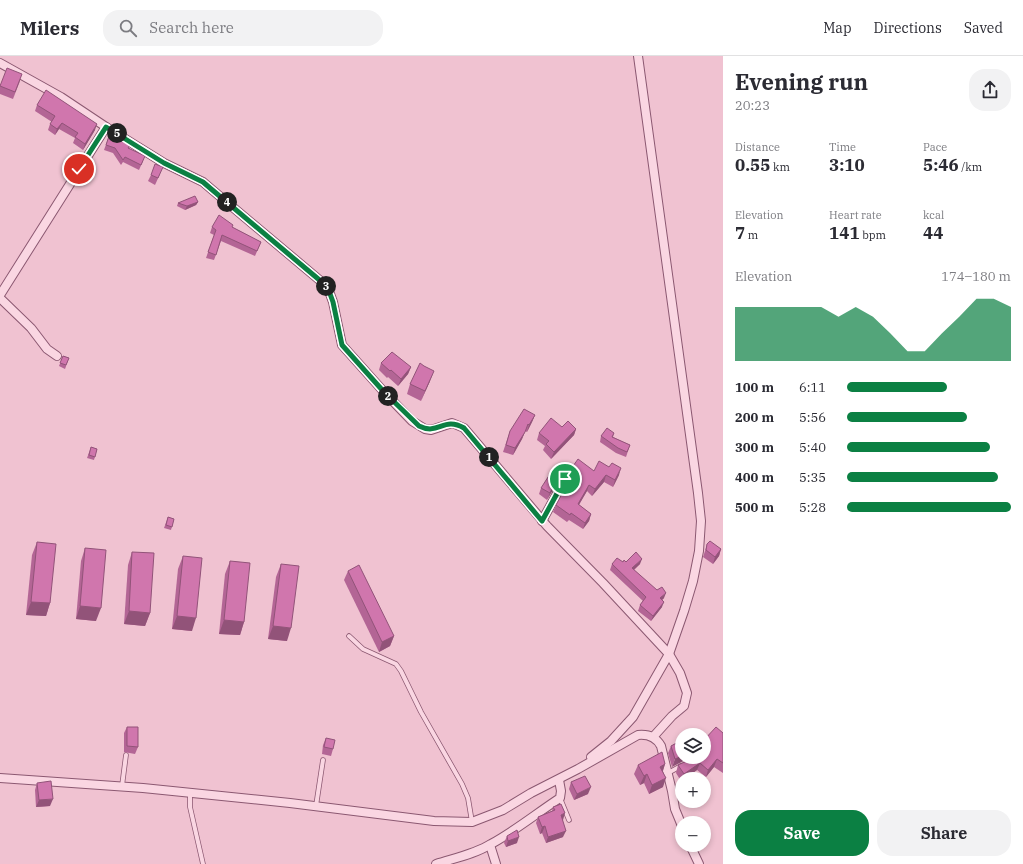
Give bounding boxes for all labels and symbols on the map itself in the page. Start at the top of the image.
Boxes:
pin: 5 [107,123,127,143]
pin [62,152,96,186]
pin: 4 [217,192,237,212]
pin: 3 [316,276,336,296]
pin: 2 [378,386,398,406]
pin: 1 [479,447,499,467]
pin [548,462,582,496]

